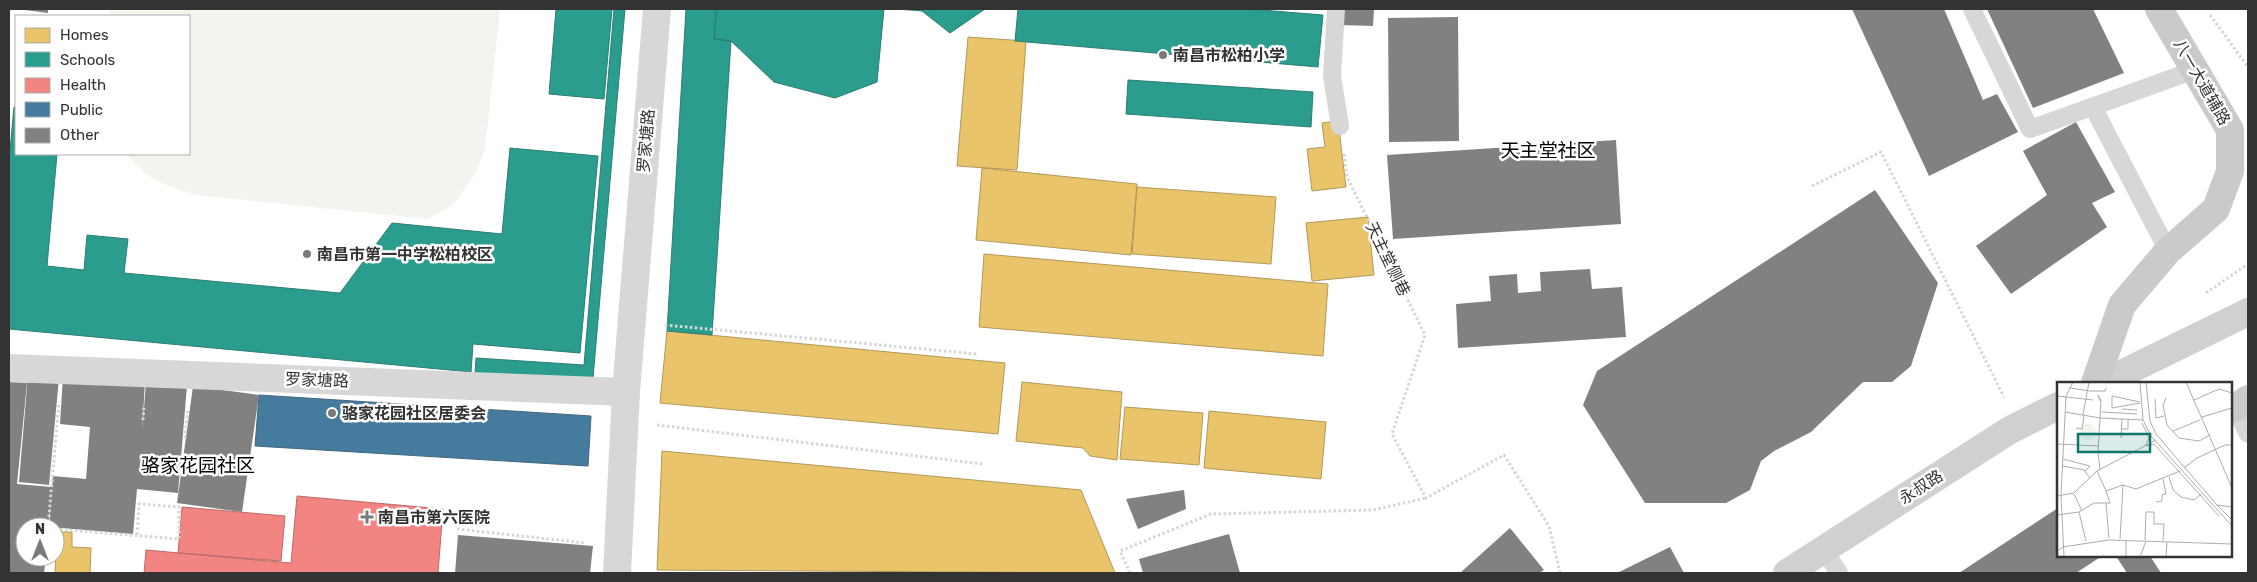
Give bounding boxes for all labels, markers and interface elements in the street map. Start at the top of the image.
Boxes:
legend [15,15,190,155]
text: Homes [60,26,109,44]
street label: 八一大道辅路 [2170,36,2234,128]
place label: 南昌市松柏小学 [1173,46,1285,65]
marker: 南昌市松柏小学 [1157,49,1169,61]
text: Schools [60,51,116,69]
text: Health [60,76,106,94]
text: Public [60,101,103,119]
street label: 罗家塘路 [634,108,658,174]
text: Other [60,126,100,144]
district label: 天主堂社区 [1500,139,1596,162]
street label: 天主堂侧巷 [1362,219,1414,299]
place label: 南昌市第一中学松柏校区 [317,245,493,264]
marker: 南昌市第一中学松柏校区 [301,248,313,260]
street label: 罗家塘路 [285,369,349,391]
inset map [2057,382,2232,557]
place label: 骆家花园社区居委会 [342,404,486,423]
marker: 骆家花园社区居委会 [326,407,338,419]
district label: 骆家花园社区 [141,454,255,477]
street label: 永叔路 [1896,466,1946,508]
place label: 南昌市第六医院 [378,508,490,527]
marker: 南昌市第六医院 [360,510,374,524]
north arrow [15,517,65,567]
text: N [35,521,45,538]

